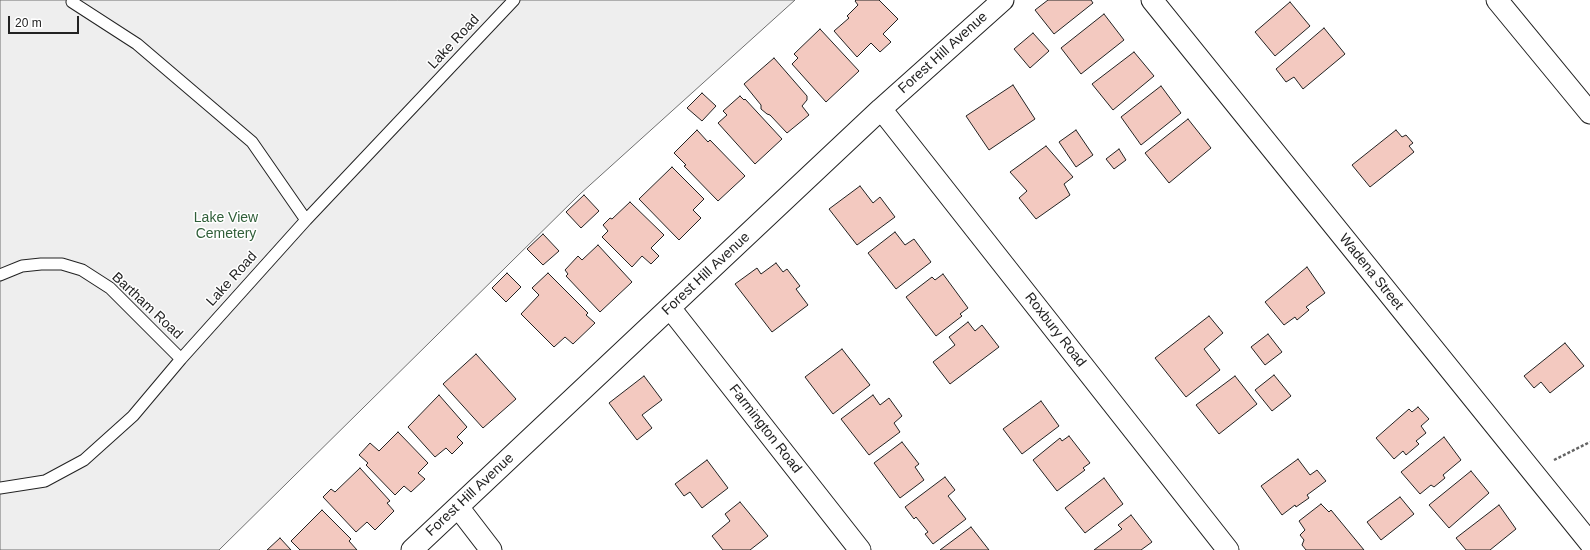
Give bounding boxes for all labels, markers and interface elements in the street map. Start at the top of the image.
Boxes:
scale bar [10,8,81,34]
street label: Forest Hill Avenue [895,9,991,97]
street label: Lake Road [425,12,483,72]
text: 20 m [15,16,42,30]
park label: Lake View Cemetery [194,210,258,242]
street label: Forest Hill Avenue [659,229,753,319]
street label: Wadena Street [1335,231,1407,313]
street label: Lake Road [203,248,261,310]
street label: Bartham Road [108,269,186,343]
street label: Roxbury Road [1021,290,1089,370]
street label: Farmington Road [725,381,805,477]
street label: Forest Hill Avenue [423,450,517,540]

